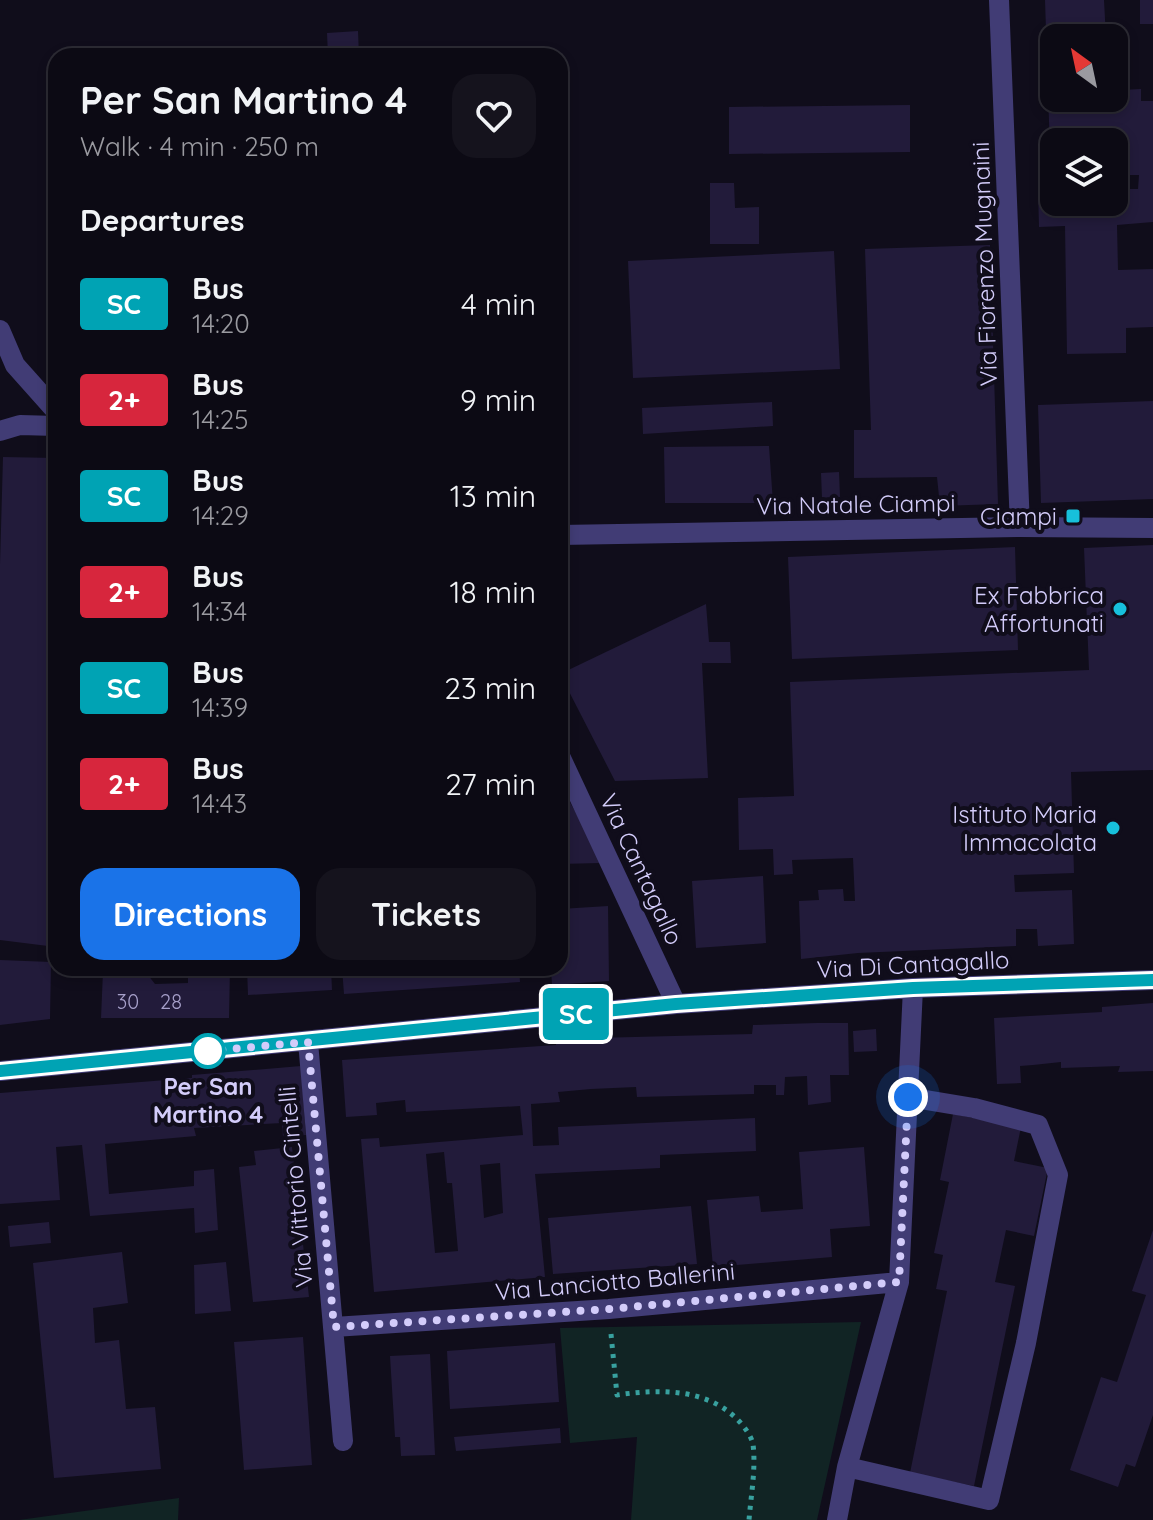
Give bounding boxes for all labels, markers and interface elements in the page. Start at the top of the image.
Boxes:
north arrow [1040,24,1128,112]
map controls [1040,24,1128,216]
button: heart [452,74,536,158]
text: Per San Martino 4 [80,76,407,124]
button: layers [1040,128,1128,216]
text: Walk · 4 min · 250 m [80,130,319,163]
street label: Via Fiorenzo Mugnaini [965,141,1003,387]
text: Departures [80,201,245,239]
text: Bus [192,269,244,307]
text: 4 min [461,285,536,323]
text: SC [107,286,141,321]
text: 14:20 [192,307,250,340]
text: Bus [192,365,244,403]
text: 9 min [460,381,536,419]
text: 2+ [108,382,140,417]
text: 14:25 [192,403,248,436]
text: Bus [192,461,244,499]
text: 13 min [450,477,536,515]
text: SC [107,478,141,513]
street label: Via Natale Ciampi [756,487,956,521]
text: 14:29 [192,499,249,532]
place label: Ciampi [980,501,1057,531]
marker: Ciampi [1064,507,1082,525]
text: Bus [192,557,244,595]
text: 18 min [449,573,536,611]
text: 2+ [108,574,140,609]
place label: Ex Fabbrica Affortunati [974,580,1104,638]
text: 14:34 [192,595,247,628]
marker: Ex Fabbrica Affortunati [1111,600,1129,618]
text: Bus [192,653,244,691]
text: 23 min [444,669,536,707]
text: SC [107,670,141,705]
text: 14:39 [192,691,248,724]
text: Bus [192,749,244,787]
text: 27 min [445,765,536,803]
text: 2+ [108,766,140,801]
text: 14:43 [192,787,247,820]
street label: Via Cantagallo [594,788,690,950]
place label: Istituto Maria Immacolata [952,799,1097,857]
marker: Istituto Maria Immacolata [1104,819,1122,837]
button: Directions [80,868,300,960]
button: Tickets [316,868,536,960]
street label: Via Di Cantagallo [816,944,1010,984]
line badge: SC [540,988,612,1040]
house number: 30 [117,989,139,1014]
house number: 28 [160,989,182,1014]
text: SC [559,996,593,1031]
marker: Per San Martino 4 [191,1034,225,1068]
place label: Per San Martino 4 [153,1071,263,1129]
your location [888,1077,928,1117]
street label: Via Vittorio Cintelli [271,1085,319,1289]
street label: Via Lanciotto Ballerini [494,1256,736,1306]

